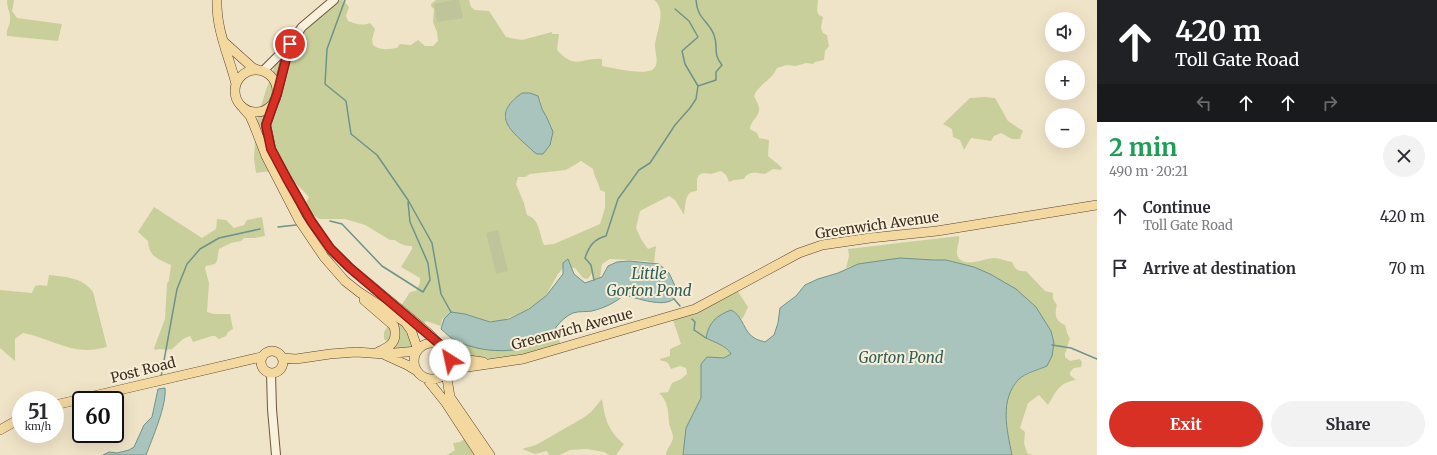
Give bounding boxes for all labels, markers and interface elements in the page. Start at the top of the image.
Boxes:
map controls [1045,12,1085,148]
button: sound [1045,12,1085,52]
text: 420 m [1175,13,1261,49]
icon: ahead [1109,16,1161,68]
pin [273,27,307,61]
icon: arrive [279,33,301,55]
text: Toll Gate Road [1175,48,1299,71]
button: + [1045,60,1085,100]
icon: left [1193,92,1215,114]
icon: ahead [1235,92,1257,114]
icon: ahead [1277,92,1299,114]
icon: right [1319,92,1341,114]
button: − [1045,108,1085,148]
text: 2 min [1109,132,1177,163]
button: close [1383,135,1425,177]
text: 490 m · 20:21 [1109,163,1188,180]
text: Continue [1143,198,1211,217]
icon: ahead [1109,205,1131,227]
street label: Greenwich Avenue [814,207,940,243]
text: 420 m [1380,207,1425,226]
text: Toll Gate Road [1143,217,1233,234]
icon: arrive [1109,257,1131,279]
text: Arrive at destination [1143,259,1296,278]
text: 70 m [1389,259,1425,278]
water label: Little Gorton Pond [606,264,692,300]
street label: Greenwich Avenue [509,304,635,354]
position arrow [429,339,471,381]
water label: Gorton Pond [858,348,944,367]
street label: Post Road [109,353,178,387]
speed limit sign: 60 [72,391,124,443]
text: 51 [28,399,48,424]
button: Exit [1109,401,1263,447]
button: Share [1271,401,1425,447]
text: km/h [25,420,51,433]

